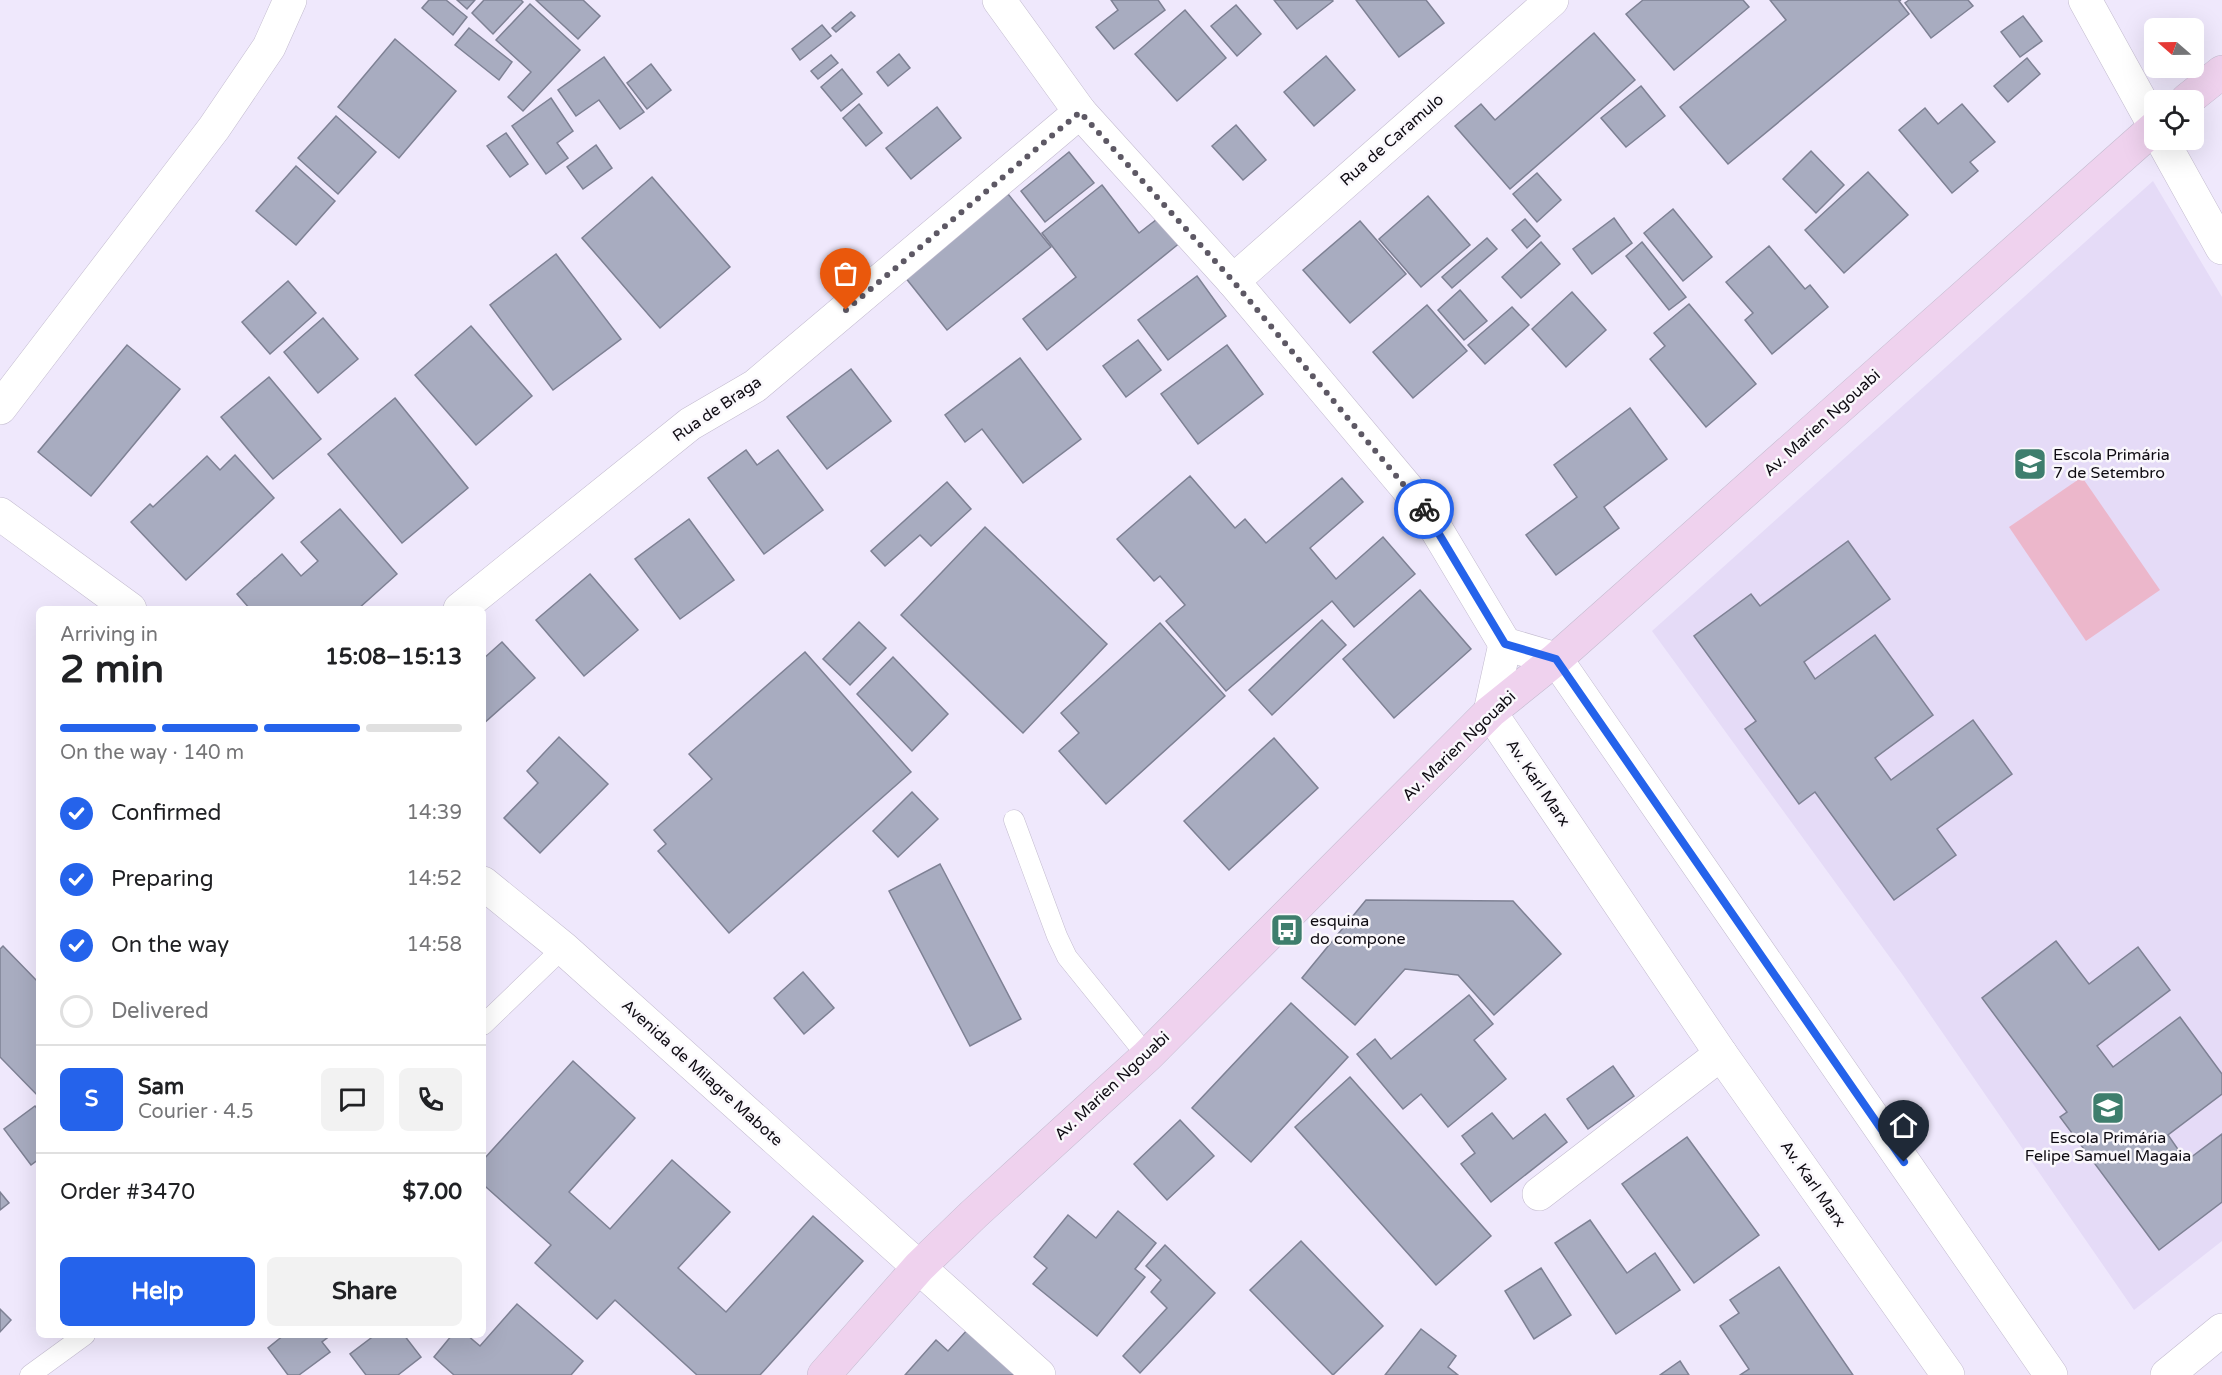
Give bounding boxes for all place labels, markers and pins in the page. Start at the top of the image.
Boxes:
pin [820,248,871,310]
place label: Escola Primária 7 de Setembro [2053,445,2170,483]
school or university icon: Escola Primária 7 de Setembro [2012,446,2048,482]
place label: esquina do compone [1310,911,1406,949]
bus stop icon: esquina do compone [1269,912,1305,948]
school or university icon: Escola Primária Felipe Samuel Magaia [2090,1090,2126,1126]
pin [1878,1100,1929,1162]
place label: Escola Primária Felipe Samuel Magaia [2025,1128,2191,1166]

